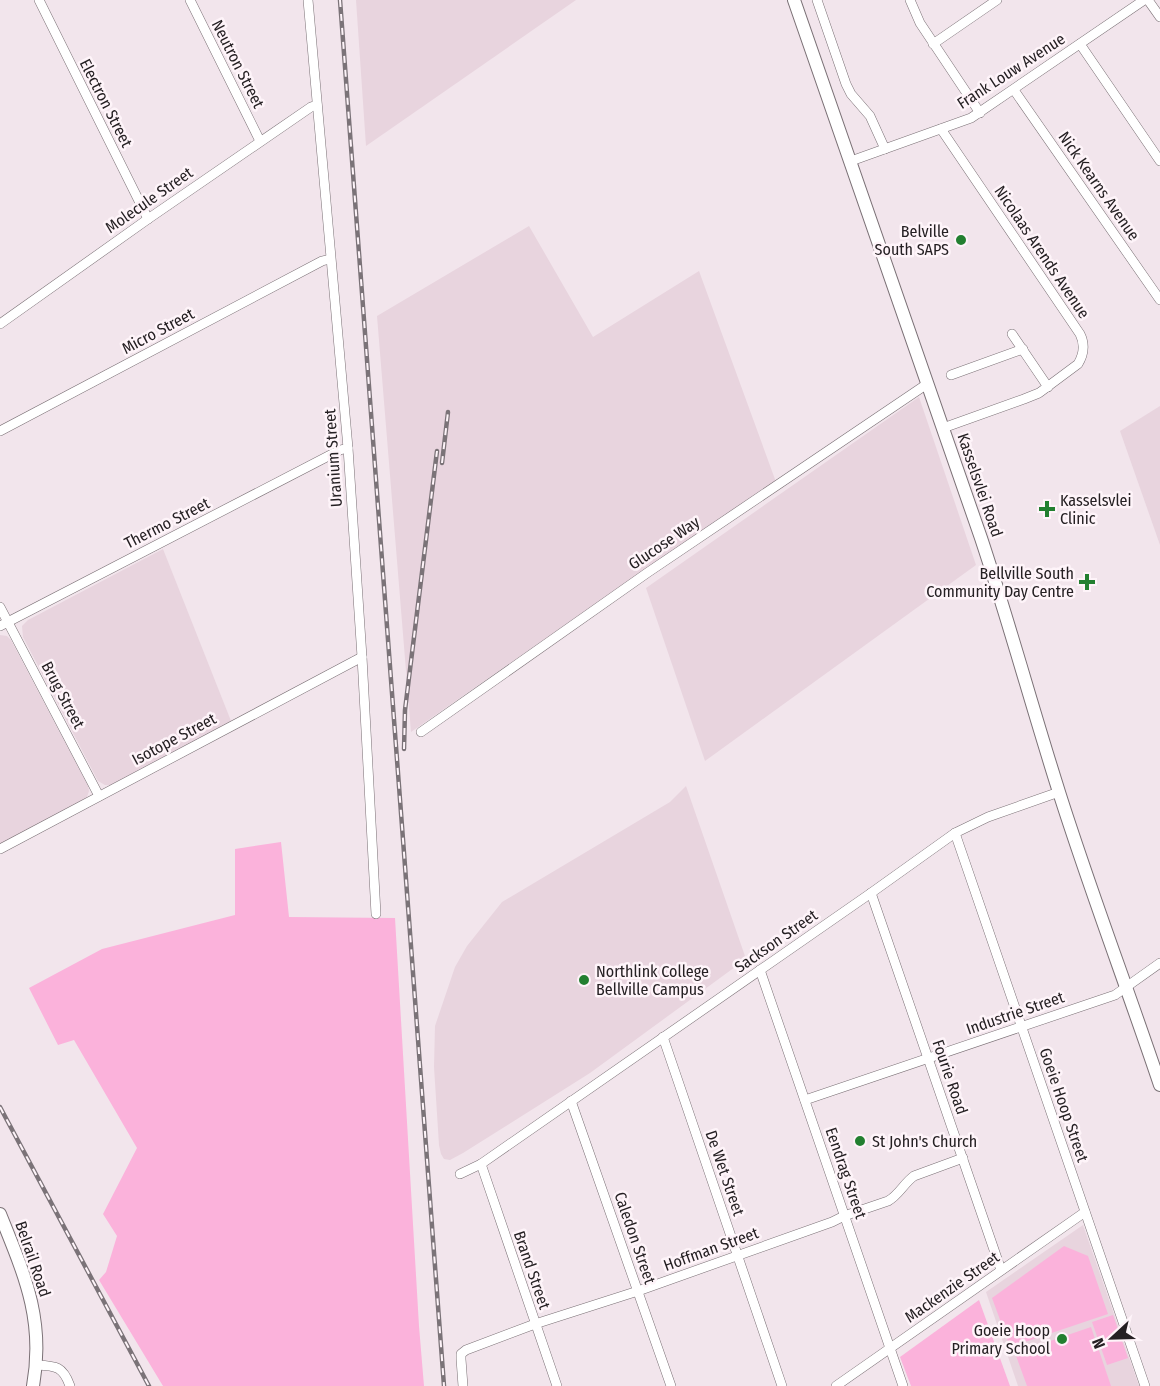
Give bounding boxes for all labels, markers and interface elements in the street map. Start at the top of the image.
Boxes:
street label: Neutron Street [208,17,269,112]
street label: Frank Louw Avenue [953,29,1069,113]
street label: Electron Street [76,56,137,151]
street label: Nick Kearns Avenue [1054,128,1144,244]
street label: Molecule Street [102,163,197,237]
street label: Nicolaas Arends Avenue [990,182,1094,322]
place label: Belville South SAPS [875,222,949,259]
marker: Belville South SAPS [954,233,968,247]
street label: Micro Street [119,304,198,358]
street label: Uranium Street [320,407,346,508]
street label: Kasselsvlei Road [953,431,1007,539]
place label: Kasselsvlei Clinic [1060,491,1132,528]
street label: Thermo Street [121,493,213,553]
marker: Kasselsvlei Clinic [1038,500,1056,518]
street label: Glucose Way [625,512,704,574]
place label: Bellville South Community Day Centre [926,564,1074,601]
marker: Bellville South Community Day Centre [1078,573,1096,591]
street label: Brug Street [37,658,89,733]
street label: Isotope Street [129,709,220,769]
street label: Sackson Street [731,905,822,977]
place label: Northlink College Bellville Campus [596,962,709,999]
marker: Northlink College Bellville Campus [577,973,591,987]
street label: Industrie Street [964,987,1067,1039]
street label: Fourie Road [928,1037,972,1117]
street label: Goeie Hoop Street [1036,1045,1093,1165]
street label: Eendrag Street [821,1125,871,1222]
street label: De Wet Street [702,1128,749,1219]
place label: St John's Church [872,1132,977,1151]
marker: St John's Church [853,1134,867,1148]
street label: Caledon Street [610,1189,660,1287]
street label: Belrail Road [11,1219,55,1299]
street label: Hoffman Street [661,1223,762,1275]
street label: Brand Street [510,1228,555,1312]
street label: Mackenzie Street [901,1247,1004,1327]
north arrow [1082,1308,1142,1368]
place label: Goeie Hoop Primary School [951,1321,1050,1358]
marker: Goeie Hoop Primary School [1055,1332,1069,1346]
text: N [1088,1335,1109,1351]

